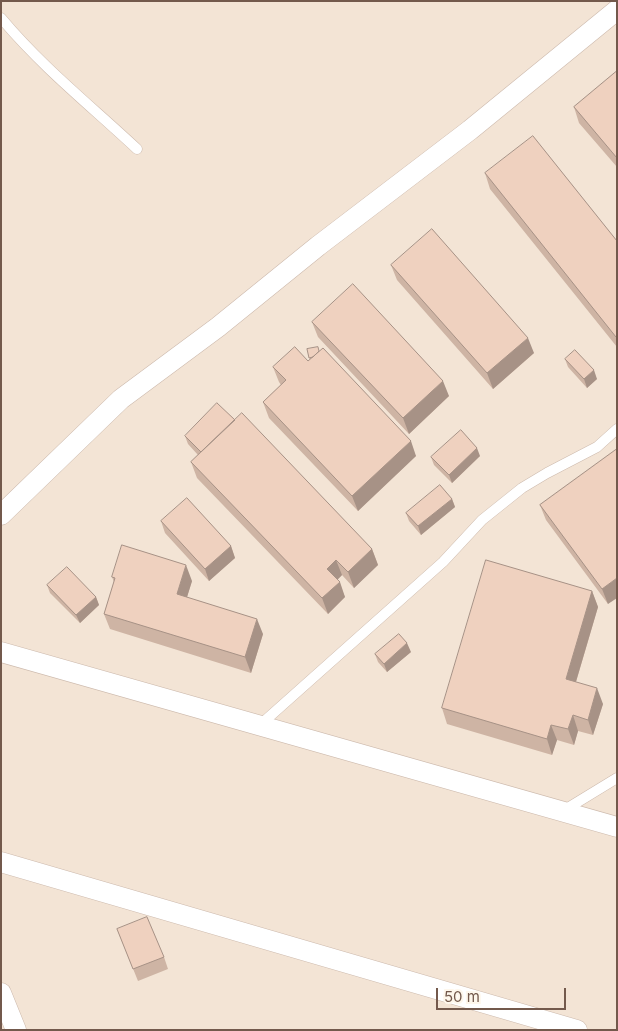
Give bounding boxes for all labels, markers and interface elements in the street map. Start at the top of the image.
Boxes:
scale bar [438,978,568,1010]
text: 50 m [444,987,480,1006]

